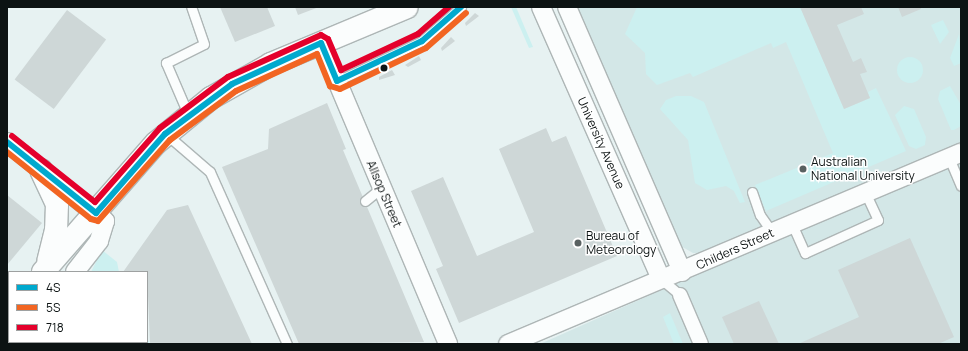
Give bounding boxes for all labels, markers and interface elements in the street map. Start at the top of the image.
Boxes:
unlabelled marker [379,63,389,73]
street label: University Avenue [574,95,628,191]
place label: Australian National University [811,155,915,183]
street label: Allsop Street [363,158,405,230]
marker: Australian National University [798,164,808,174]
street label: Childers Street [694,225,776,273]
place label: Bureau of Meteorology [586,229,656,257]
marker: Bureau of Meteorology [573,238,583,248]
legend [8,271,148,343]
text: 4S [46,279,60,296]
text: 5S [46,299,60,316]
text: 718 [46,319,64,336]

